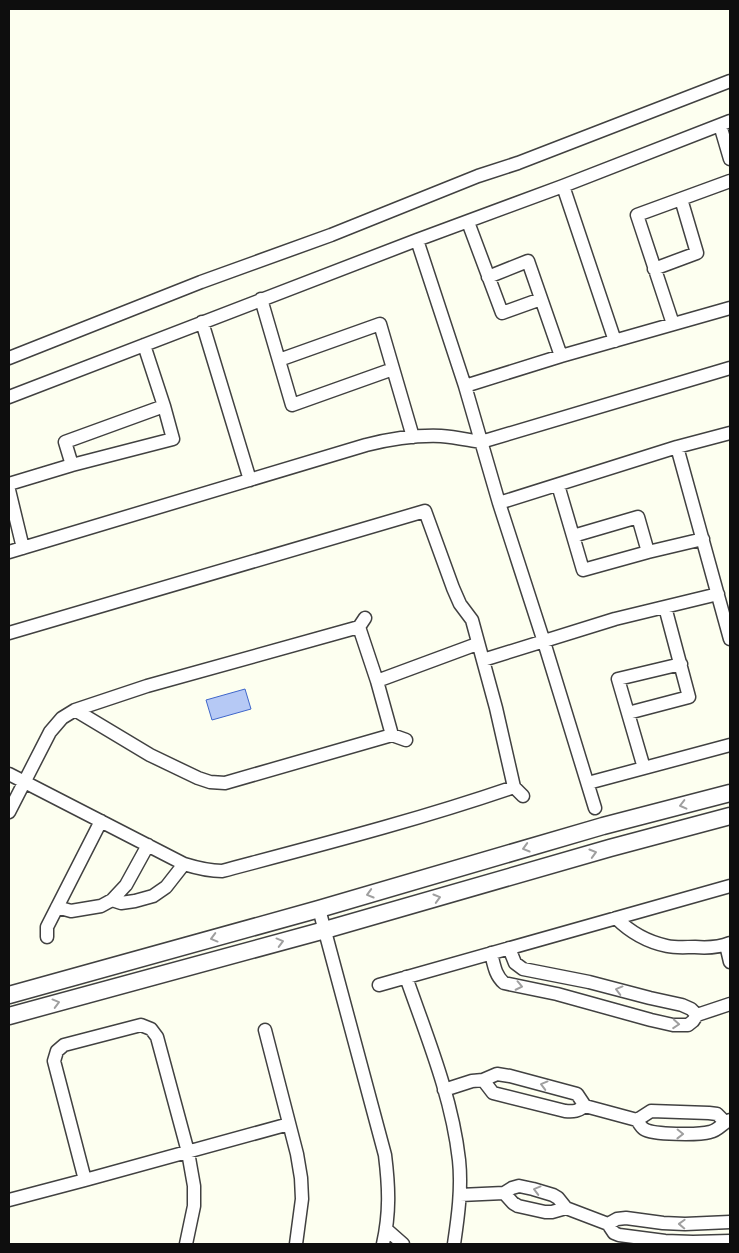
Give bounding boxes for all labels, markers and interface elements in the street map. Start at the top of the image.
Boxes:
one-way arrow [679,799,688,810]
one-way arrow [523,843,531,853]
one-way arrow [588,848,596,858]
one-way arrow [367,889,375,899]
one-way arrow [432,893,441,904]
one-way arrow [211,933,219,943]
one-way arrow [276,938,284,948]
one-way arrow [514,981,523,991]
one-way arrow [614,985,623,996]
one-way arrow [51,999,59,1009]
one-way arrow [673,1019,681,1030]
one-way arrow [540,1080,549,1091]
one-way arrow [676,1128,684,1139]
one-way arrow [534,1186,542,1196]
one-way arrow [677,1219,685,1229]

